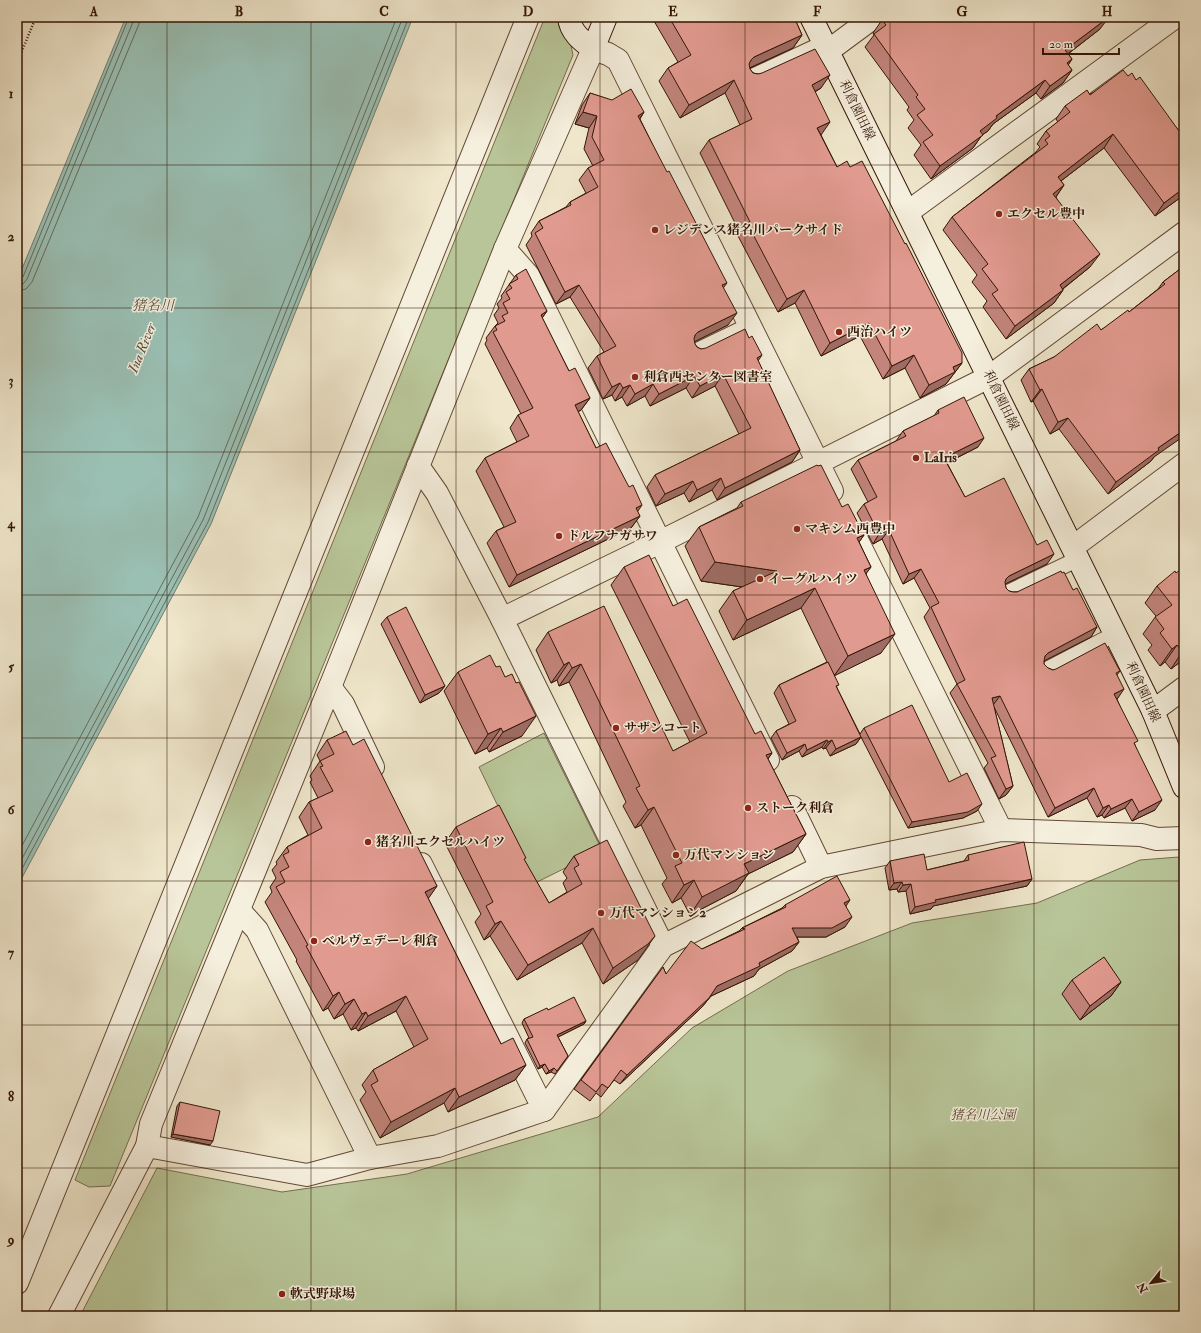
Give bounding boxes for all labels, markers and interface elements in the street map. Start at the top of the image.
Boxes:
text: A [89,4,99,20]
text: B [235,4,243,20]
text: C [379,4,389,20]
text: D [523,4,534,20]
text: E [668,4,678,20]
text: F [813,4,822,20]
text: G [957,4,968,20]
text: H [1102,4,1113,20]
scale bar [1043,30,1119,56]
text: 20 m [1049,37,1074,52]
street label: 利倉園田線 [836,77,878,143]
text: 1 [9,86,14,102]
place label: エクセル豊中 [1007,206,1085,222]
marker: エクセル豊中 [994,209,1004,219]
place label: レジデンス猪名川パークサイド [663,222,843,238]
marker: レジデンス猪名川パークサイド [650,225,660,235]
text: 2 [8,229,15,245]
water label: 猪名川 [132,297,176,314]
water label: Ina River [124,320,160,376]
place label: 西治ハイツ [847,324,912,340]
marker: 西治ハイツ [834,327,844,337]
street label: 利倉園田線 [980,367,1022,433]
place label: 利倉西センター図書室 [643,369,772,385]
marker: 利倉西センター図書室 [630,372,640,382]
text: 3 [9,373,14,389]
place label: LaIris [924,450,957,466]
marker: LaIris [911,453,921,463]
text: 4 [6,516,15,532]
place label: マキシム西豊中 [805,521,895,537]
marker: マキシム西豊中 [792,524,802,534]
place label: ドルフナガサワ [567,528,658,544]
marker: ドルフナガサワ [554,531,564,541]
place label: イーグルハイツ [768,571,858,587]
marker: イーグルハイツ [755,574,765,584]
text: 5 [8,659,14,675]
street label: 利倉園田線 [1122,659,1164,725]
place label: サザンコート [624,720,702,736]
marker: サザンコート [611,723,621,733]
place label: ストーク利倉 [756,800,834,816]
text: 6 [8,802,16,818]
marker: ストーク利倉 [743,803,753,813]
place label: 猪名川エクセルハイツ [376,834,505,850]
marker: 猪名川エクセルハイツ [363,837,373,847]
place label: 万代マンション [684,847,774,863]
marker: 万代マンション [671,850,681,860]
place label: 万代マンション2 [609,905,706,921]
marker: 万代マンション2 [596,908,606,918]
place label: ベルヴェデーレ利倉 [322,933,438,949]
marker: ベルヴェデーレ利倉 [309,936,319,946]
text: 7 [8,945,15,961]
text: 8 [8,1089,14,1105]
park label: 猪名川公園 [950,1107,1017,1123]
text: 9 [6,1232,15,1248]
north arrow [1131,1263,1171,1303]
text: N [1134,1279,1151,1296]
place label: 軟式野球場 [290,1286,355,1302]
marker: 軟式野球場 [277,1289,287,1299]

